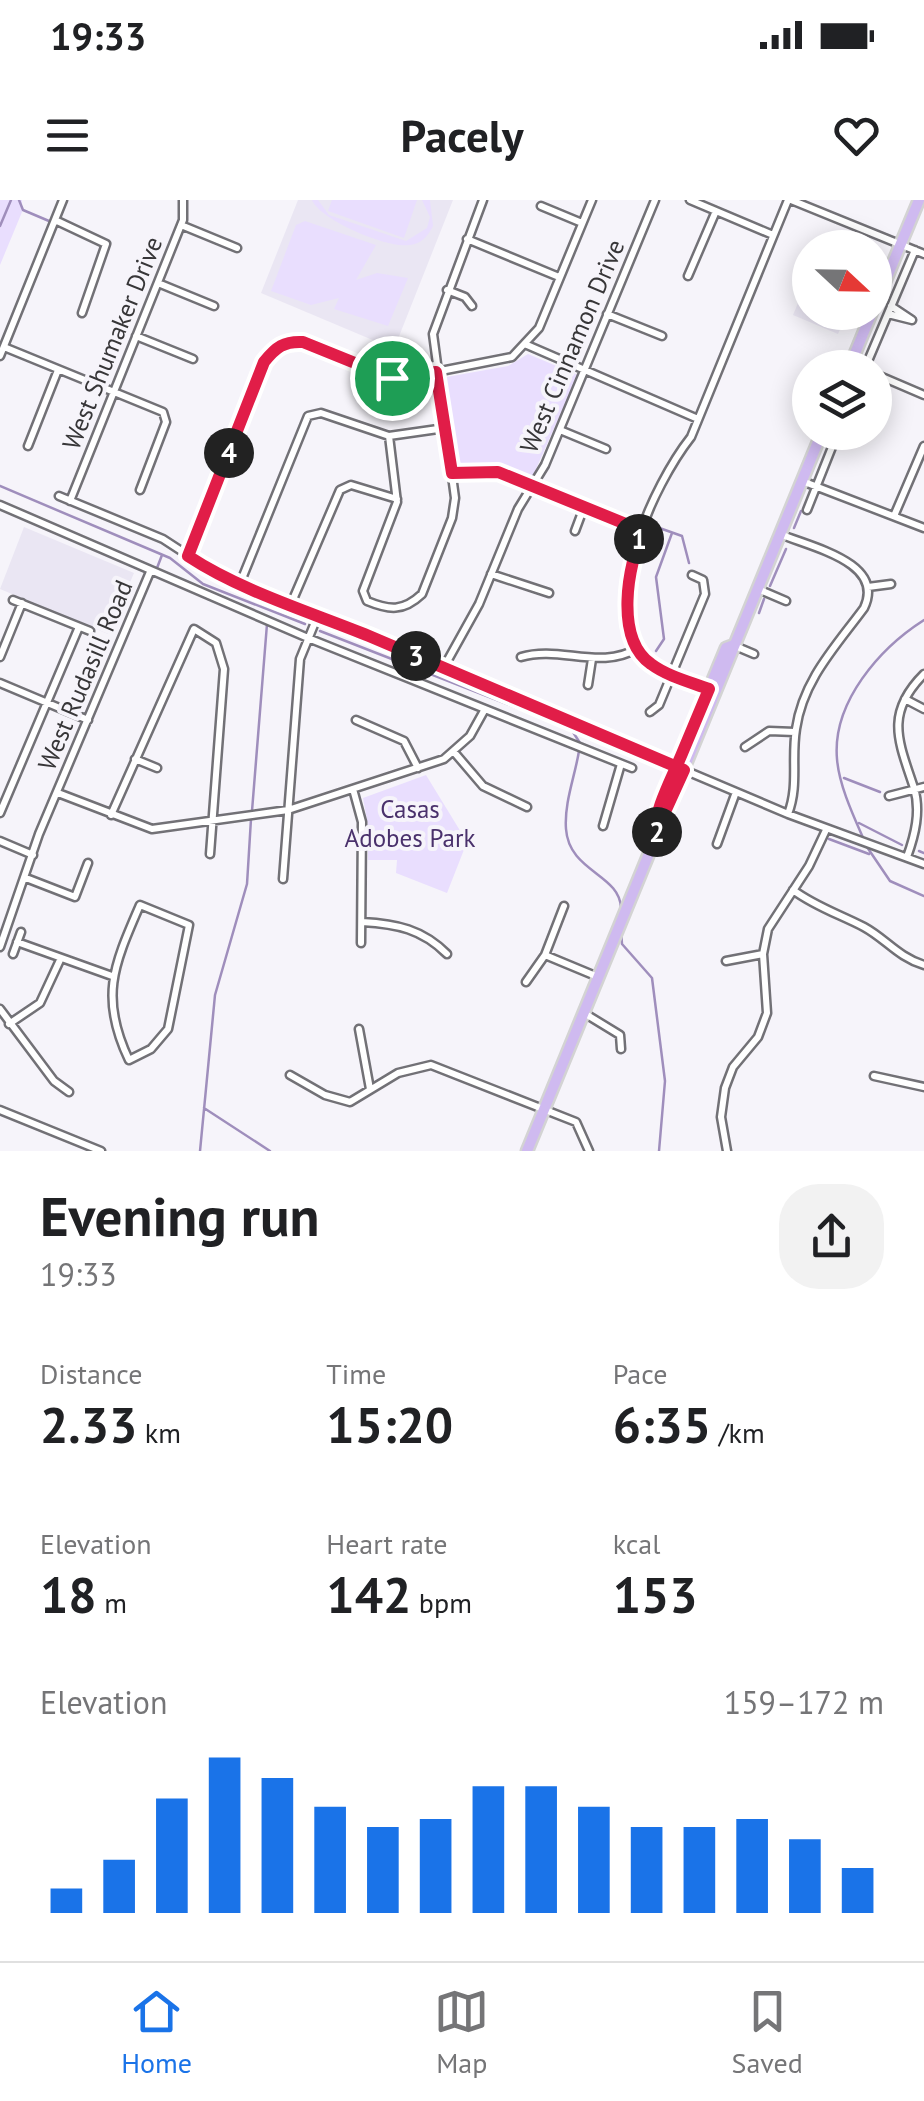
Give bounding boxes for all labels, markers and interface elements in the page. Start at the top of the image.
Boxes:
text: 19:33 [50,11,146,60]
text: Pacely [400,106,524,164]
icon: menu [40,108,95,163]
icon: heart [829,108,884,163]
north arrow [792,230,892,330]
map controls [792,230,892,450]
street label: West Shumaker Drive [55,232,169,454]
street label: West Cinnamon Drive [513,234,631,458]
pin [350,336,435,421]
button: layers [792,350,892,450]
icon: arrive [365,351,420,406]
pin: 4 [204,428,254,478]
text: 4 [221,434,237,471]
pin: 1 [614,514,664,564]
text: 1 [631,520,647,557]
street label: West Rudasill Road [31,575,139,775]
pin: 3 [391,631,441,681]
text: 3 [408,637,424,674]
park label: Casas Adobes Park [345,793,475,854]
pin: 2 [632,807,682,857]
text: 2 [649,813,665,850]
text: Evening run [40,1180,320,1251]
button: share [779,1184,884,1289]
text: 19:33 [40,1253,117,1295]
text: Distance [40,1355,143,1392]
text: Time [326,1355,386,1392]
text: Pace [613,1355,667,1392]
text: 2.33 [40,1392,137,1457]
text: 15:20 [326,1392,453,1457]
text: 6:35 [613,1392,711,1457]
text: km [137,1414,181,1451]
text: /km [711,1414,765,1451]
text: Elevation [40,1525,152,1562]
text: Heart rate [326,1525,447,1562]
text: kcal [613,1525,660,1562]
text: 18 [40,1562,97,1627]
text: 142 [326,1562,411,1627]
text: 153 [613,1562,698,1627]
text: m [97,1584,127,1621]
text: bpm [411,1584,472,1621]
text: Elevation [40,1681,167,1723]
text: 159–172 m [724,1681,884,1723]
tab: Home [121,1984,192,2081]
tab: Map [434,1984,489,2081]
tab: Saved [732,1984,803,2081]

